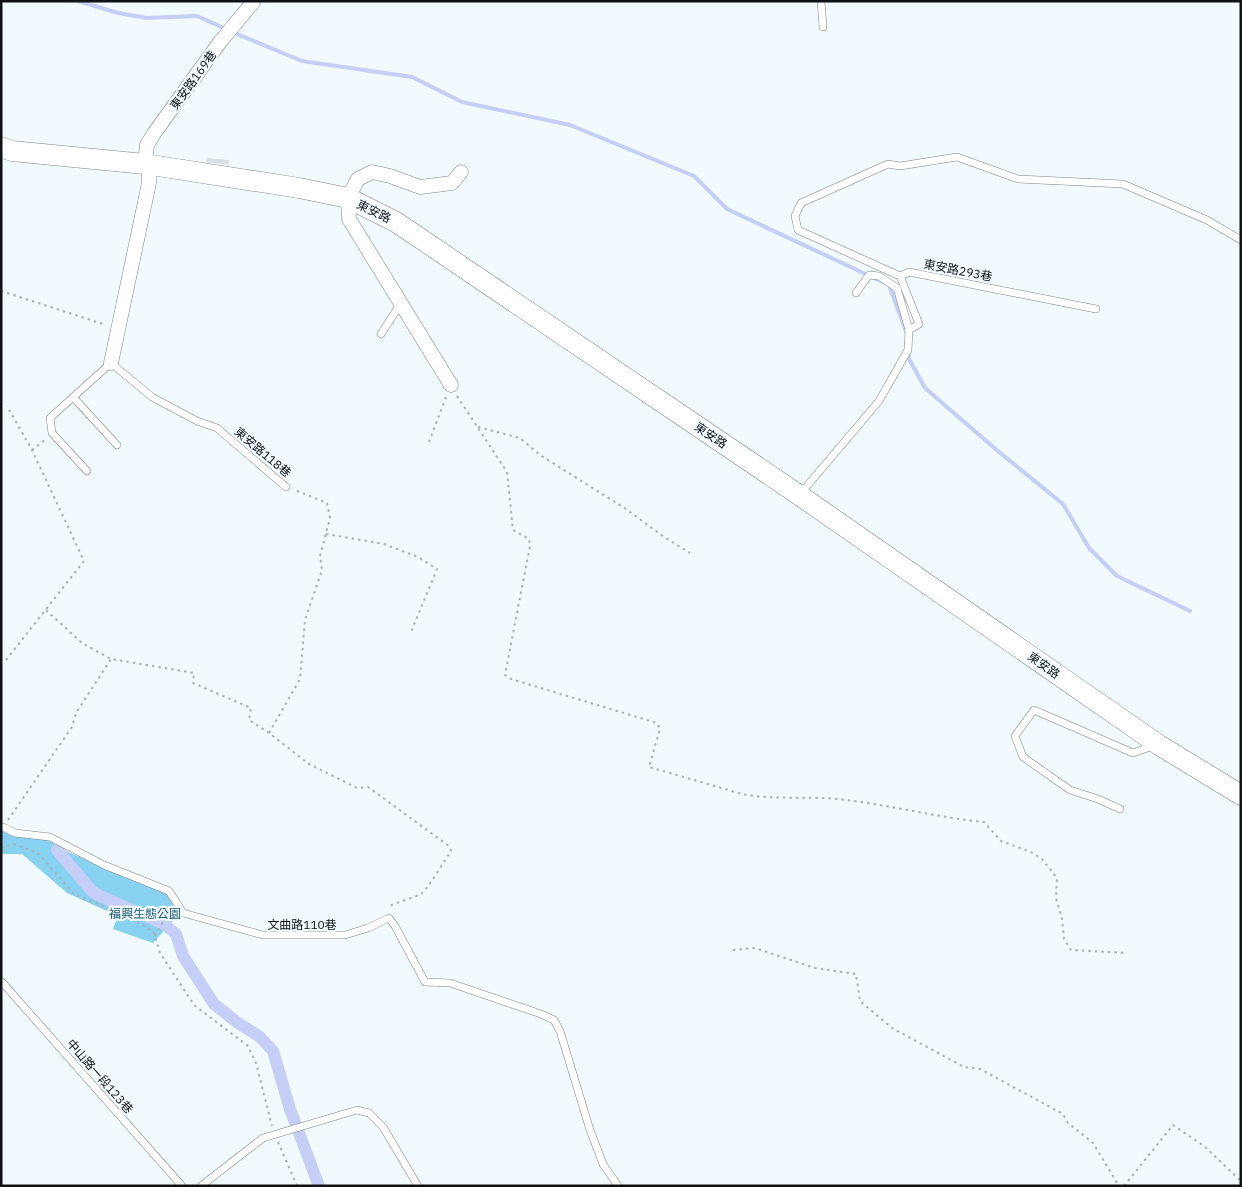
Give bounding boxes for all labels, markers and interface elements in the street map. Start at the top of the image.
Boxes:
street label: 東安路169巷 [166,47,220,113]
street label: 東安路 [355,196,393,226]
street label: 東安路293巷 [922,256,994,284]
street label: 東安路 [692,419,730,451]
street label: 東安路118巷 [232,424,294,480]
street label: 東安路 [1025,649,1063,681]
park label: 福興生態公園 [109,906,181,921]
street label: 文曲路110巷 [267,917,337,932]
street label: 中山路一段123巷 [64,1036,136,1116]

